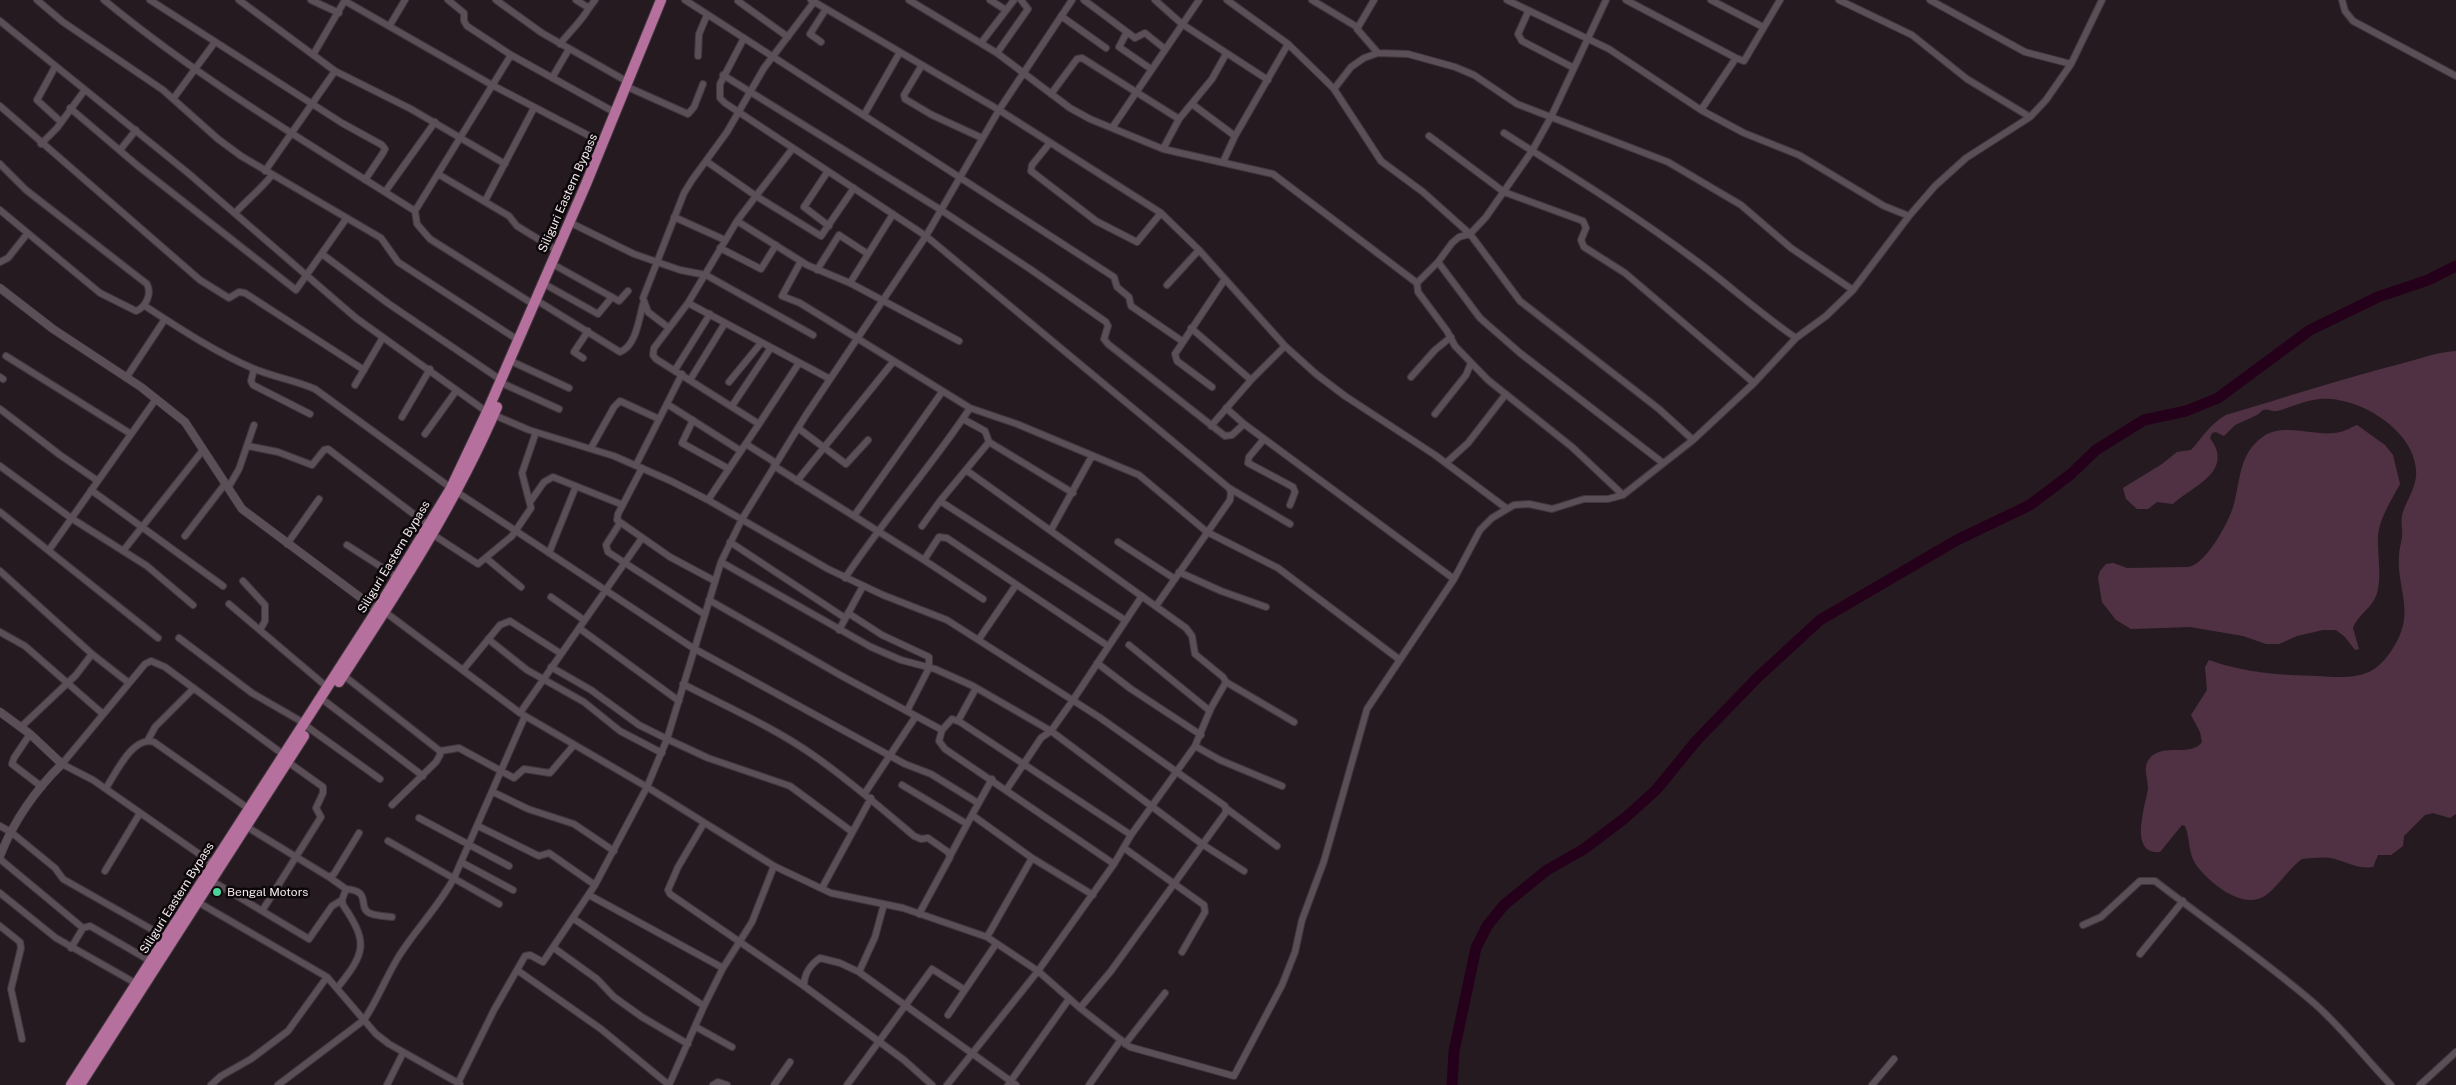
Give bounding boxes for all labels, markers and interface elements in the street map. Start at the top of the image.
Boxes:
street label: Siliguri Eastern Bypass [535,131,601,255]
street label: Siliguri Eastern Bypass [355,498,433,616]
street label: Siliguri Eastern Bypass [137,840,217,956]
place label: Bengal Motors [227,885,308,899]
marker: Bengal Motors [211,886,223,898]

